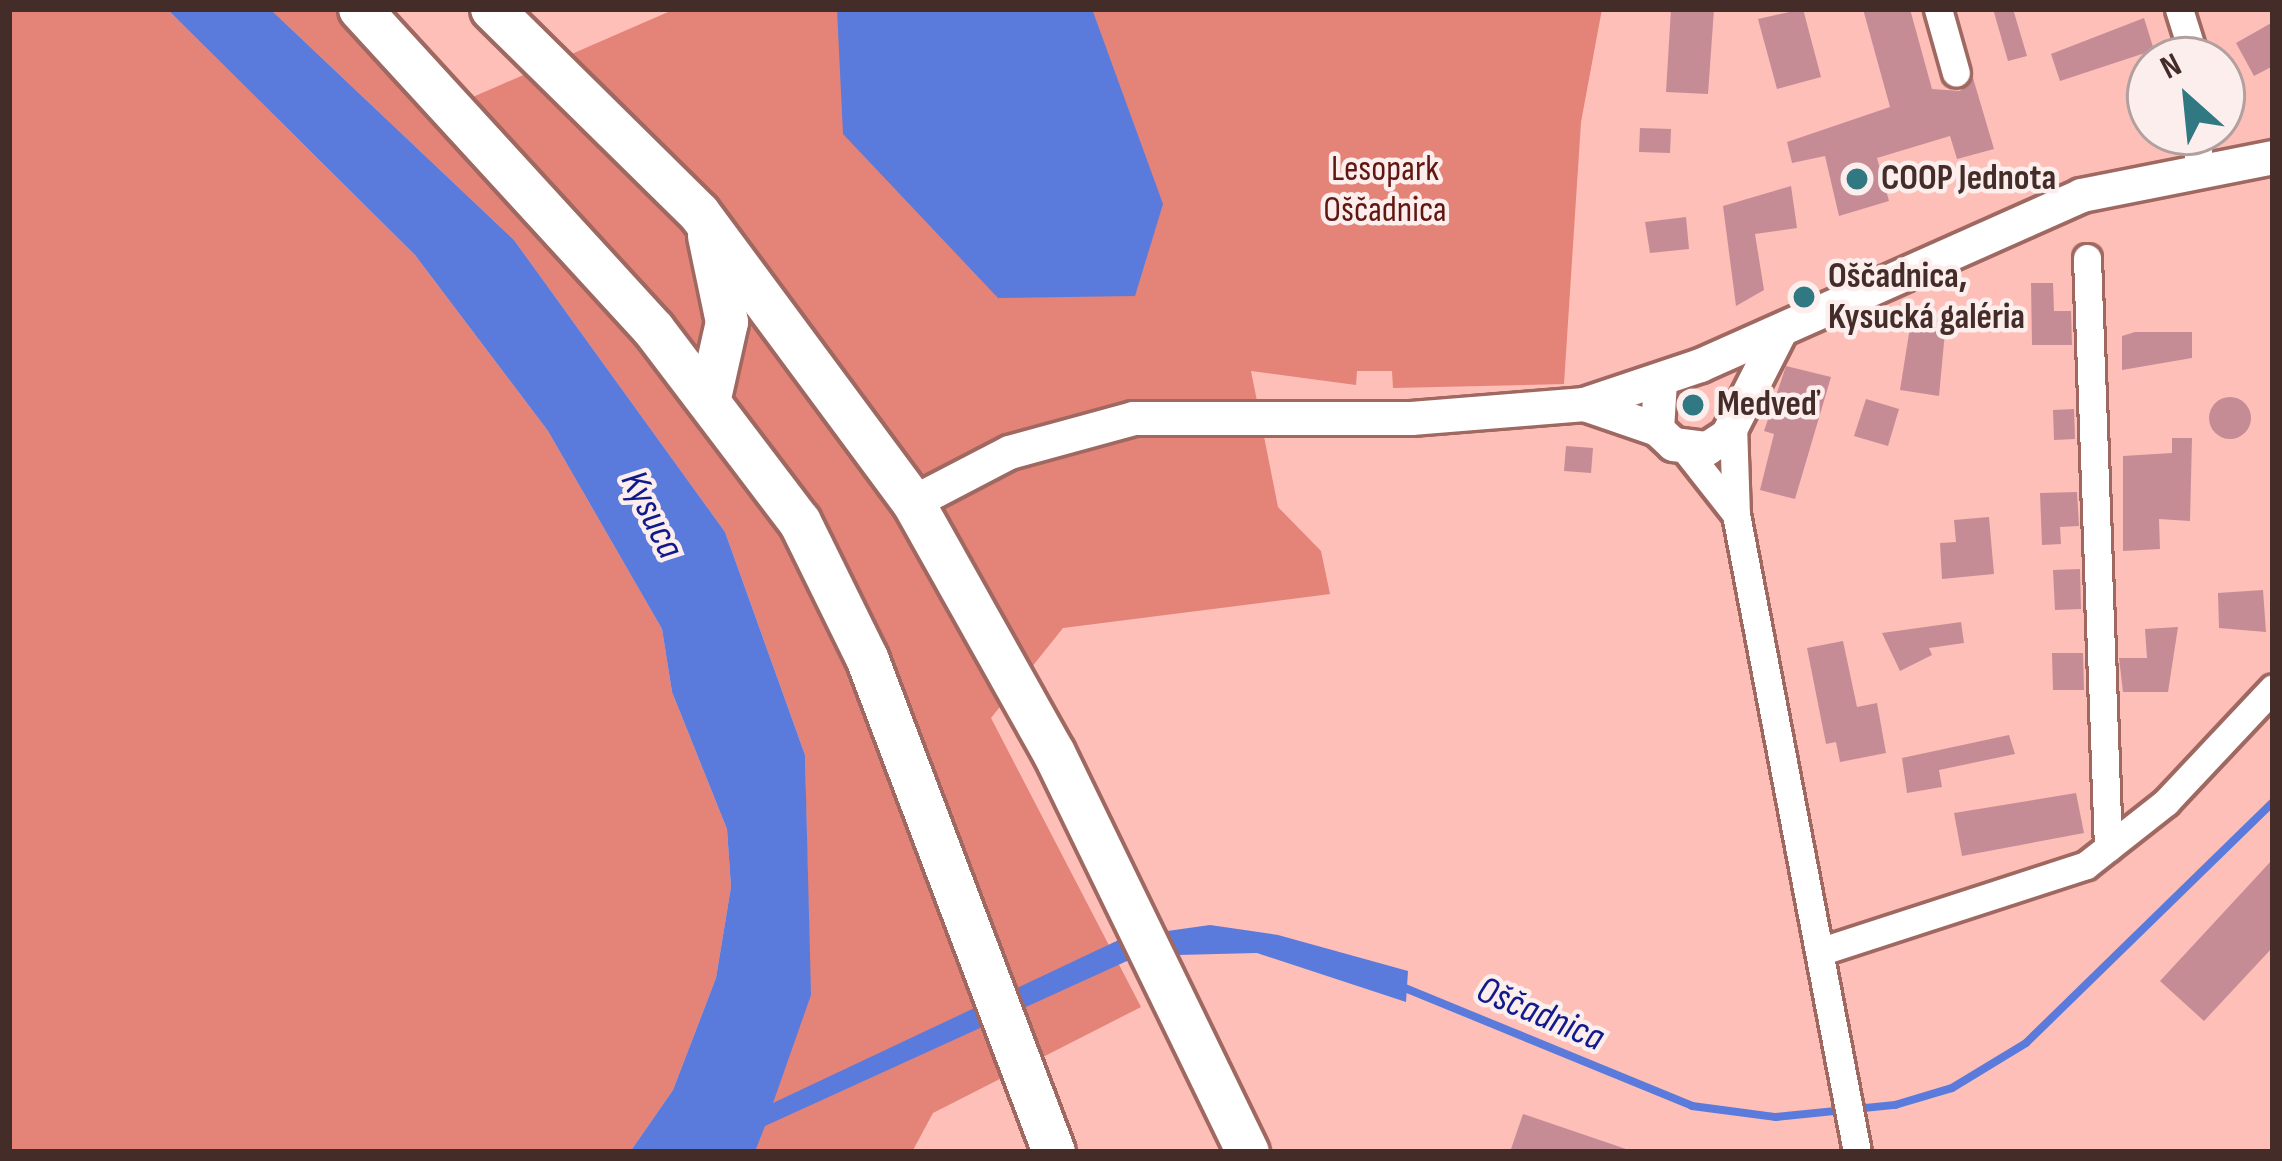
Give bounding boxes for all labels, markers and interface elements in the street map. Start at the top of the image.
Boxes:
north arrow [2126,36,2246,156]
text: N [2154,45,2188,88]
park label: Lesopark Oščadnica [1323,147,1447,232]
place label: COOP Jednota [1881,157,2056,201]
marker: COOP Jednota [1844,166,1870,192]
place label: Oščadnica, Kysucká galéria [1828,254,2025,339]
marker: Oščadnica, Kysucká galéria [1791,284,1817,310]
place label: Medveď [1717,383,1817,427]
marker: Medveď [1680,392,1706,418]
water label: Kysuca [609,463,693,567]
water label: Oščadnica [1469,967,1611,1063]

